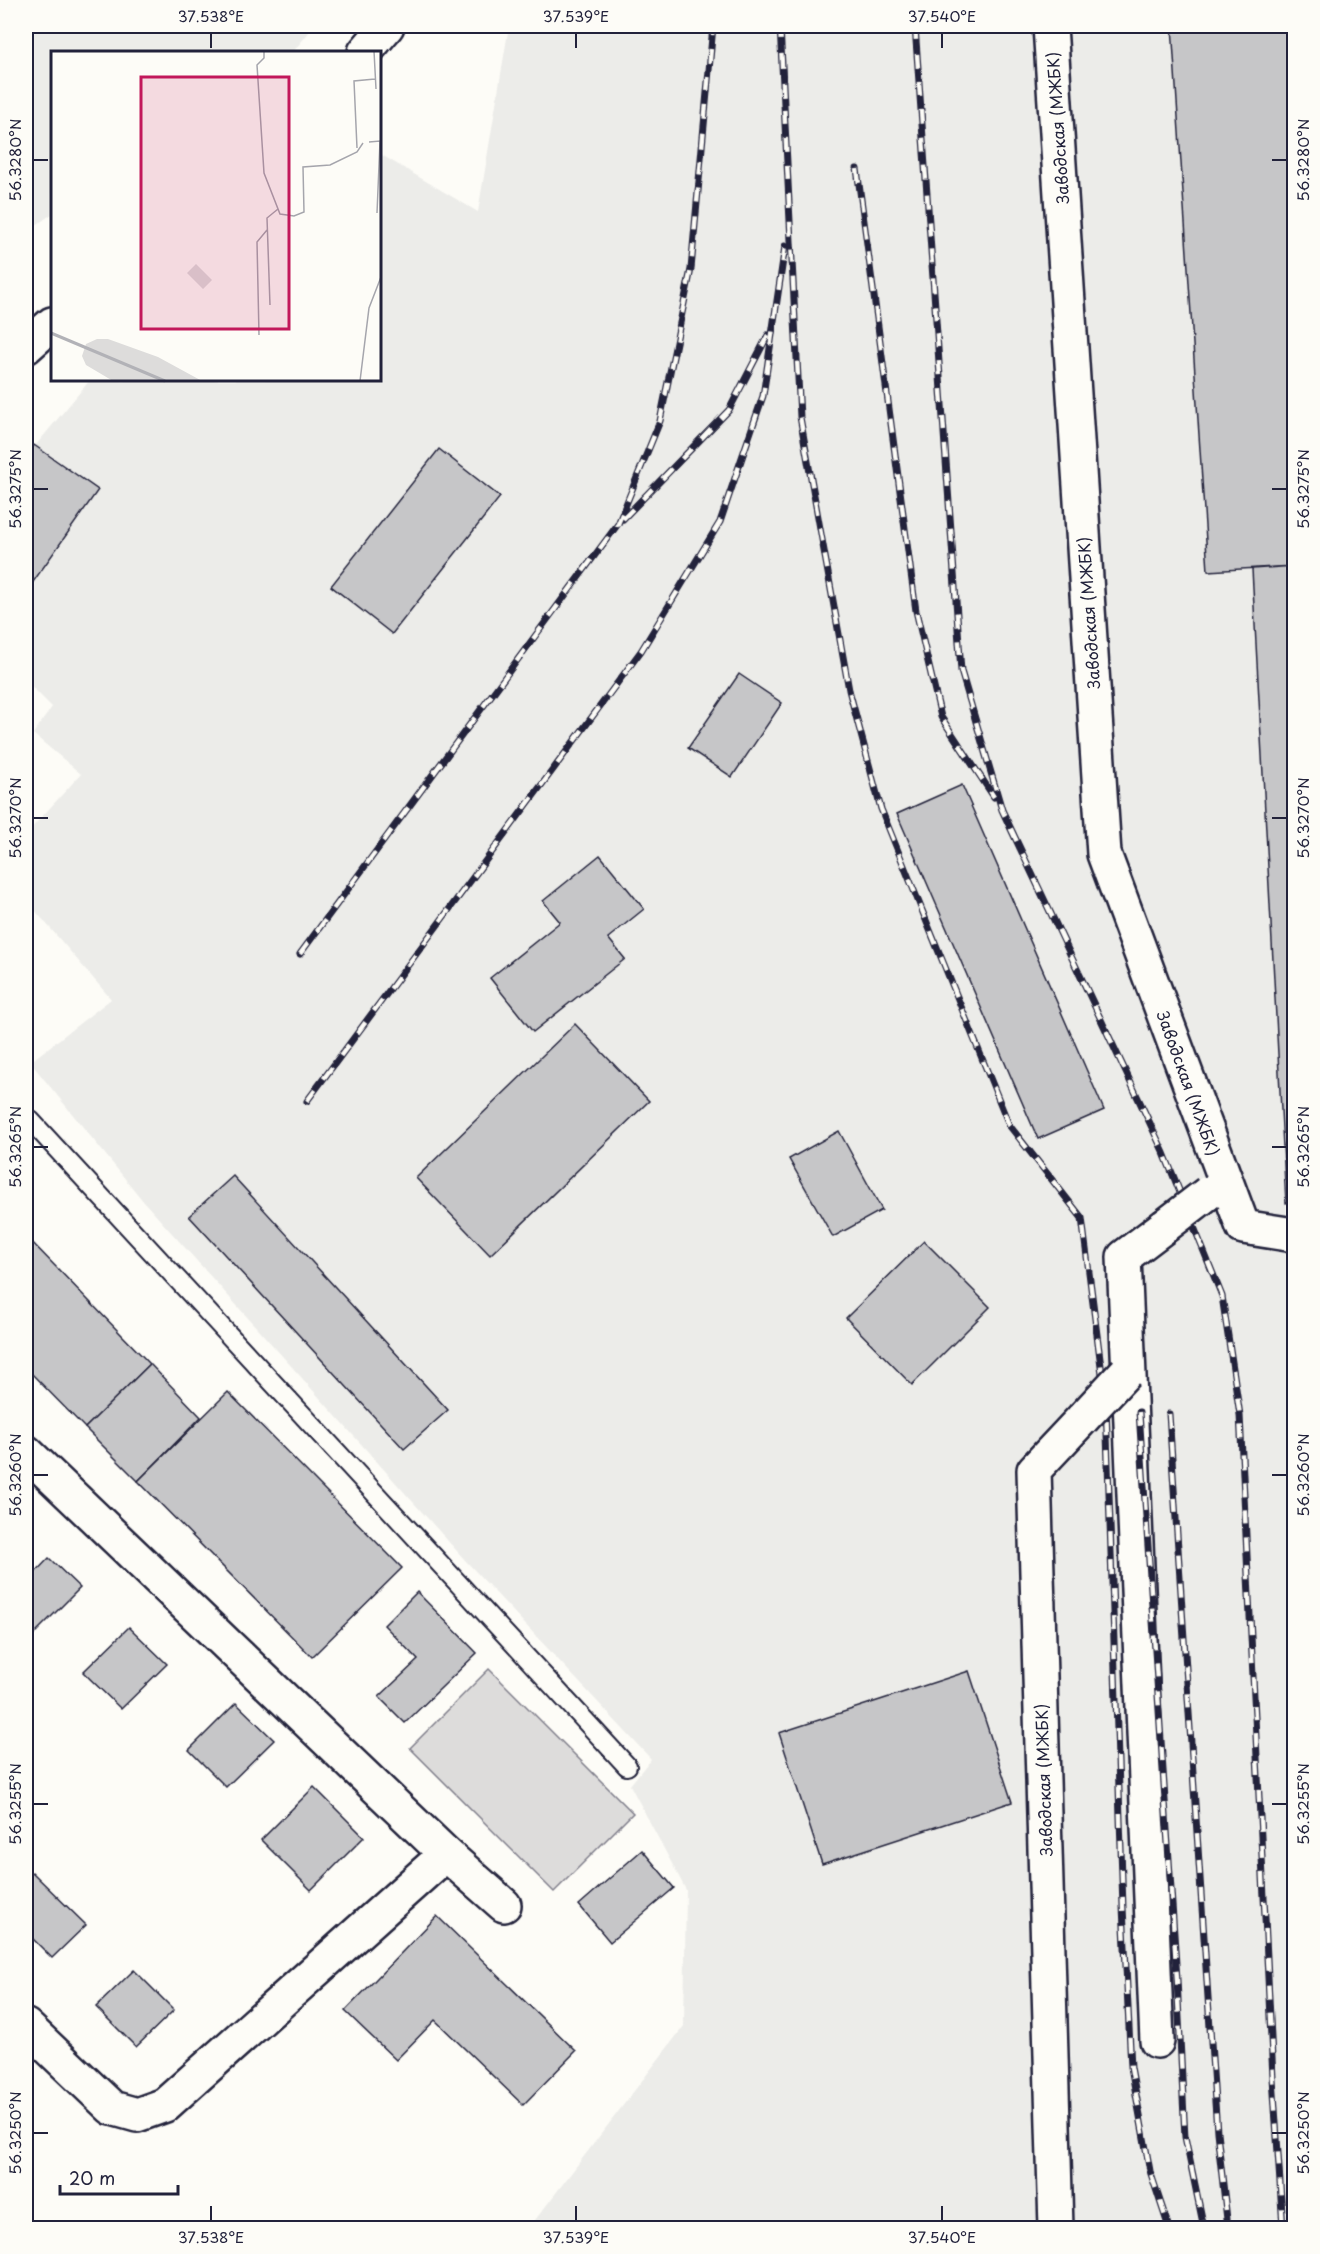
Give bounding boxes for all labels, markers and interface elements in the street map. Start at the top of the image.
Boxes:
text: 37.538°E [178,4,244,27]
text: 37.539°E [543,4,609,27]
text: 37.540°E [908,4,976,27]
inset map [51,51,381,381]
street label: Заводская (МЖБК) [1040,51,1074,205]
text: 56.3280°N [3,119,26,201]
text: 56.3280°N [1291,119,1314,201]
text: 56.3275°N [3,449,26,529]
text: 56.3275°N [1291,449,1314,529]
street label: Заводская (МЖБК) [1071,536,1105,690]
text: 56.3270°N [3,777,26,859]
text: 56.3270°N [1291,777,1314,859]
street label: Заводская (МЖБК) [1152,1007,1226,1159]
text: 56.3265°N [3,1106,26,1188]
text: 56.3265°N [1291,1106,1314,1188]
text: 56.3260°N [3,1433,26,1517]
text: 56.3260°N [1291,1433,1314,1517]
street label: Заводская (МЖБК) [1028,1703,1058,1857]
text: 56.3255°N [3,1763,26,1845]
text: 56.3255°N [1291,1763,1314,1845]
text: 56.3250°N [3,2091,26,2175]
text: 56.3250°N [1291,2091,1314,2175]
scale bar [60,2158,178,2196]
text: 20 m [69,2164,115,2191]
text: 37.538°E [178,2225,244,2248]
text: 37.539°E [543,2225,609,2248]
text: 37.540°E [908,2225,976,2248]

